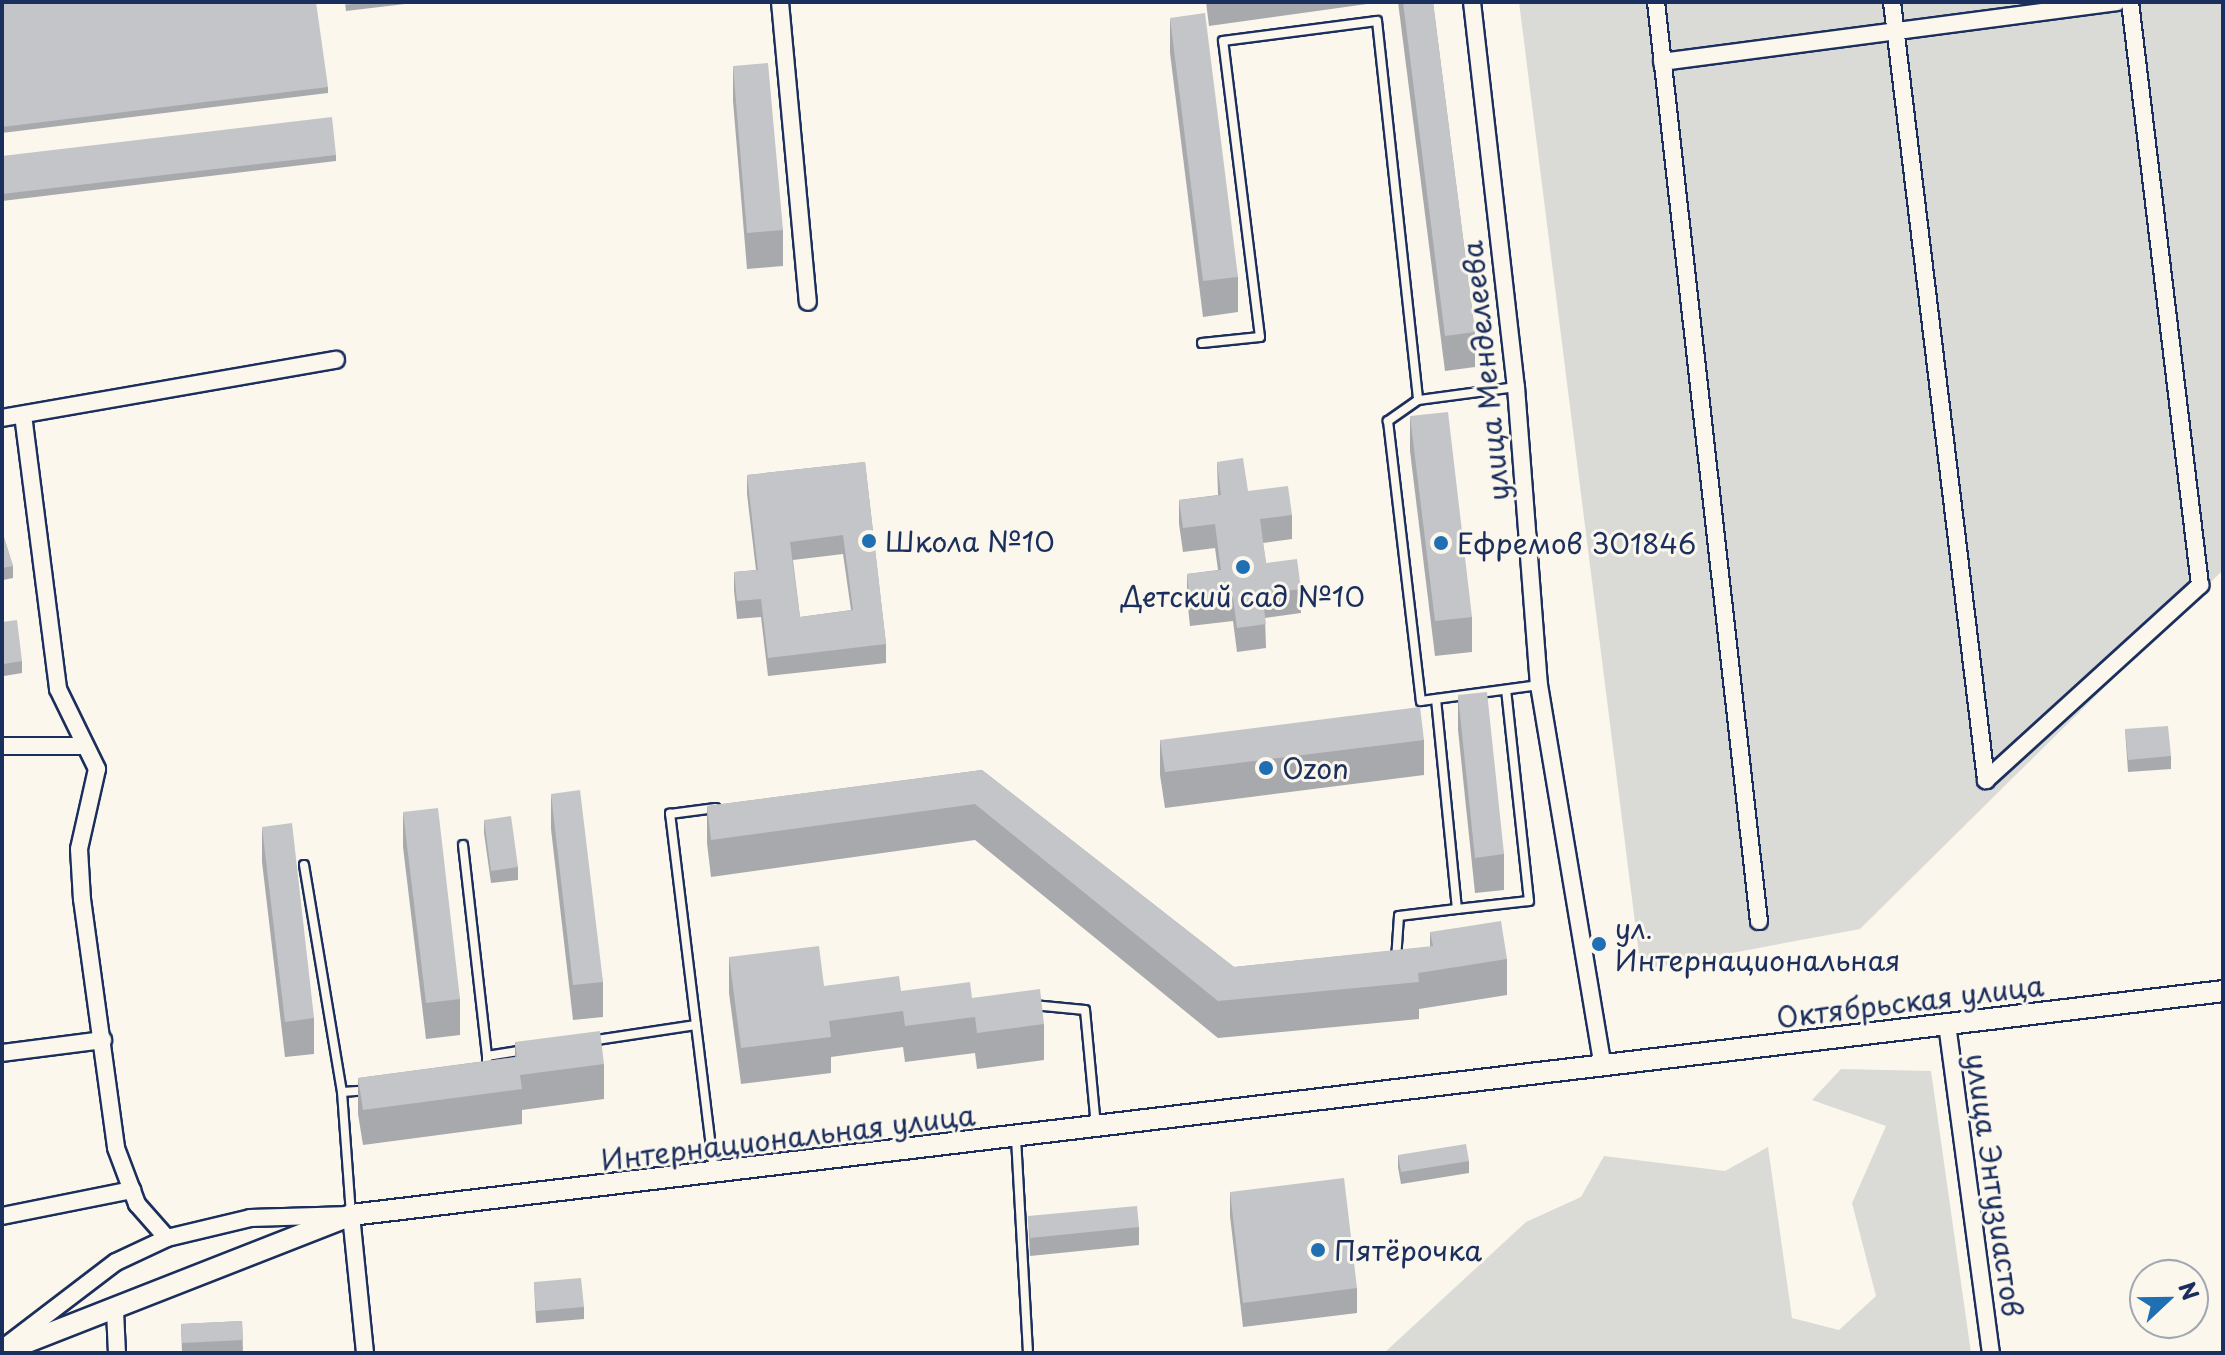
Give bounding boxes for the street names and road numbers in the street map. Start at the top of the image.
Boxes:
street label: улица Менделеева [1455,239,1515,503]
street label: Октябрьская улица [1773,968,2047,1034]
street label: улица Энтузиастов [1960,1051,2030,1319]
street label: Интернациональная улица [598,1097,978,1177]

